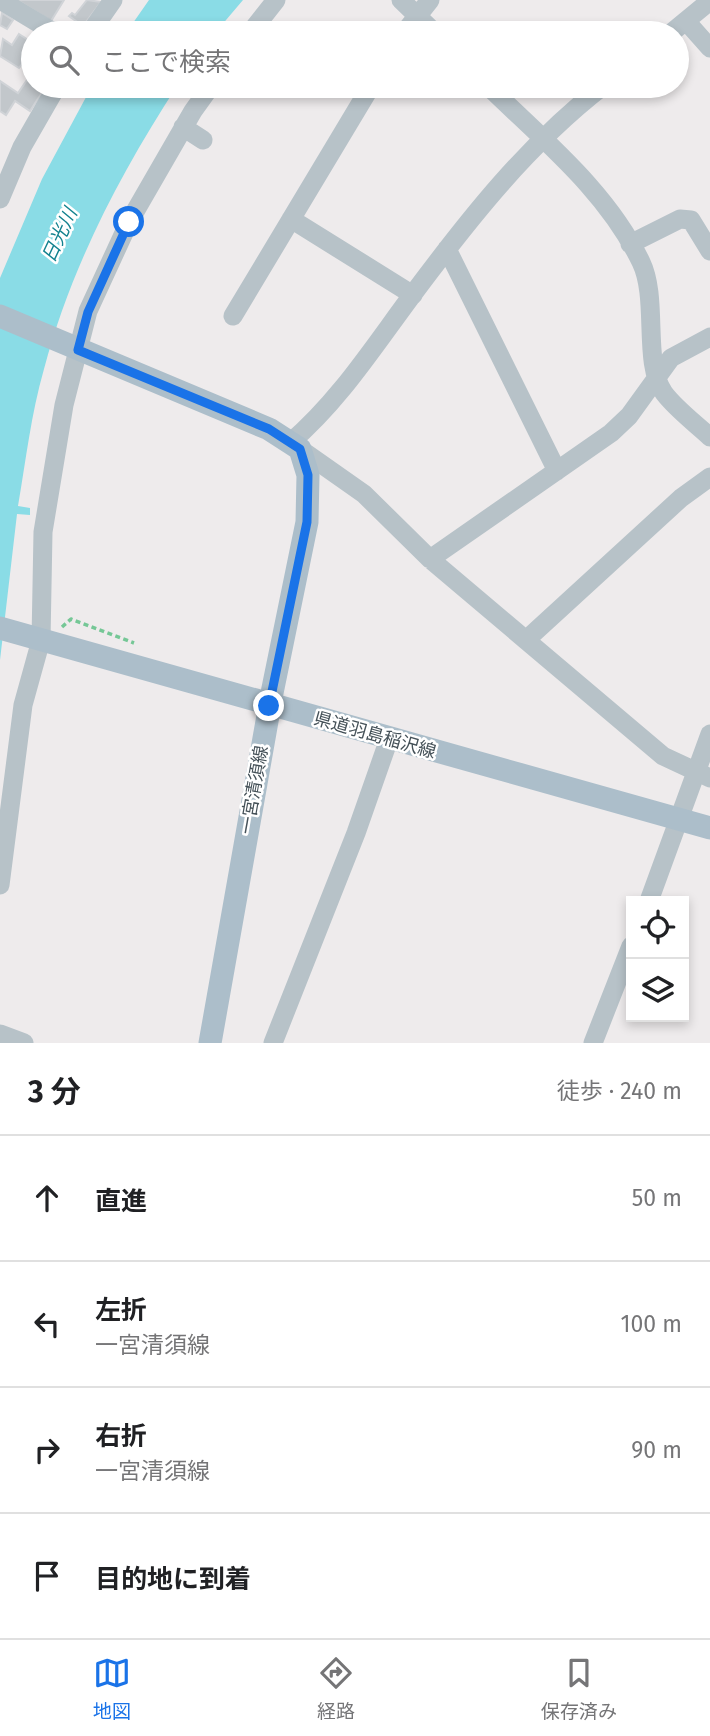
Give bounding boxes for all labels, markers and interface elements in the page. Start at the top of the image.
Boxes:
search box [21,21,689,98]
icon: search [45,41,83,79]
text: ここで検索 [101,47,231,78]
water label: 日光川 [37,203,83,266]
route start [113,206,144,237]
route end [253,690,284,721]
street label: 県道羽島稲沢線 [311,707,439,763]
street label: 一宮清須線 [235,744,273,836]
map controls [626,896,689,1022]
button: locate [626,896,689,959]
button: layers [626,959,689,1022]
text: 3 分 [28,1074,81,1110]
text: 徒歩 · 240 m [557,1077,682,1105]
icon: ahead [28,1179,66,1217]
text: 50 m [632,1184,682,1212]
text: 直進 [95,1186,147,1217]
text: 左折 [95,1295,147,1326]
icon: left [28,1305,66,1343]
text: 100 m [621,1310,682,1338]
text: 一宮清須線 [95,1331,210,1359]
text: 右折 [95,1421,147,1452]
icon: right [28,1431,66,1469]
text: 90 m [631,1436,682,1464]
text: 一宮清須線 [95,1457,210,1485]
icon: arrive [28,1557,66,1595]
text: 目的地に到着 [95,1564,251,1595]
tab: 地図 [93,1654,131,1723]
tab: 経路 [317,1654,355,1723]
tab: 保存済み [541,1654,617,1723]

